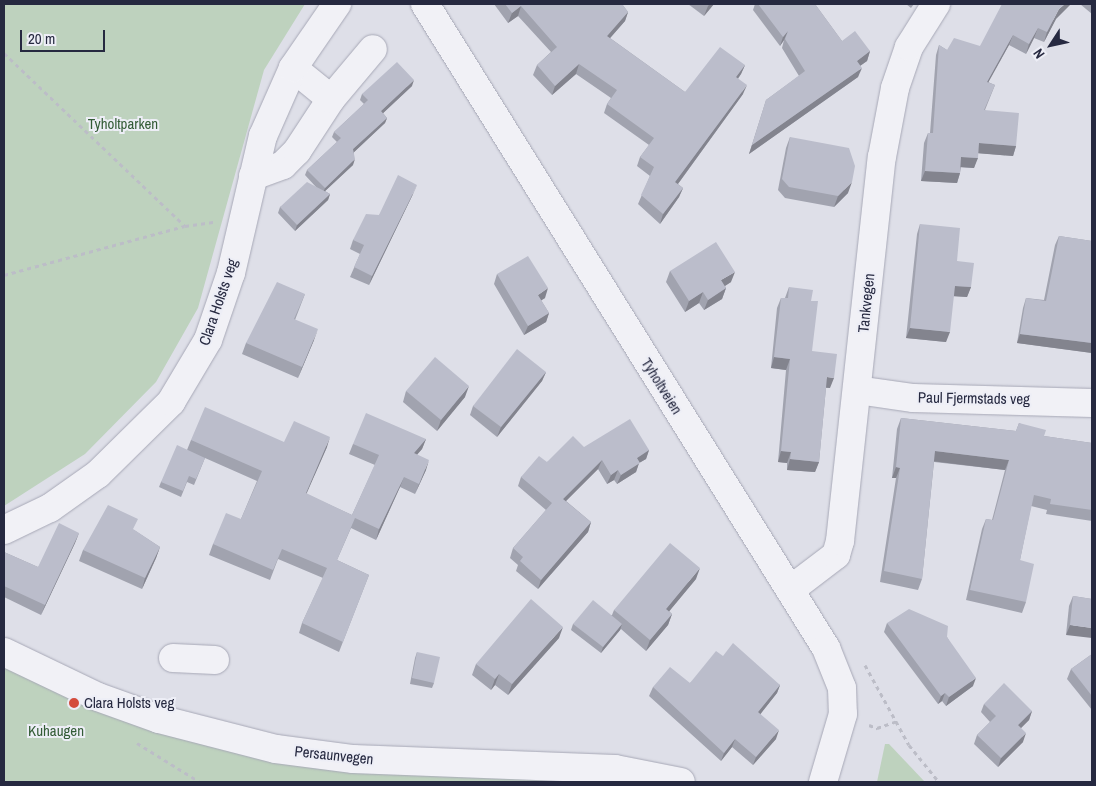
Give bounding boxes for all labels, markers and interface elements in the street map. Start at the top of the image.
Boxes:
scale bar [22,20,108,52]
north arrow [1026,20,1076,70]
text: 20 m [28,28,55,49]
text: N [1029,45,1048,62]
park label: Tyholtparken [88,115,158,133]
street label: Clara Holsts veg [195,256,241,348]
street label: Tankvegen [854,272,878,334]
street label: Tyholtveien [638,355,686,417]
street label: Paul Fjermstads veg [918,388,1030,408]
place label: Clara Holsts veg [84,694,174,712]
marker: Clara Holsts veg [68,697,80,709]
park label: Kuhaugen [28,722,84,740]
street label: Persaunvegen [294,742,374,768]

